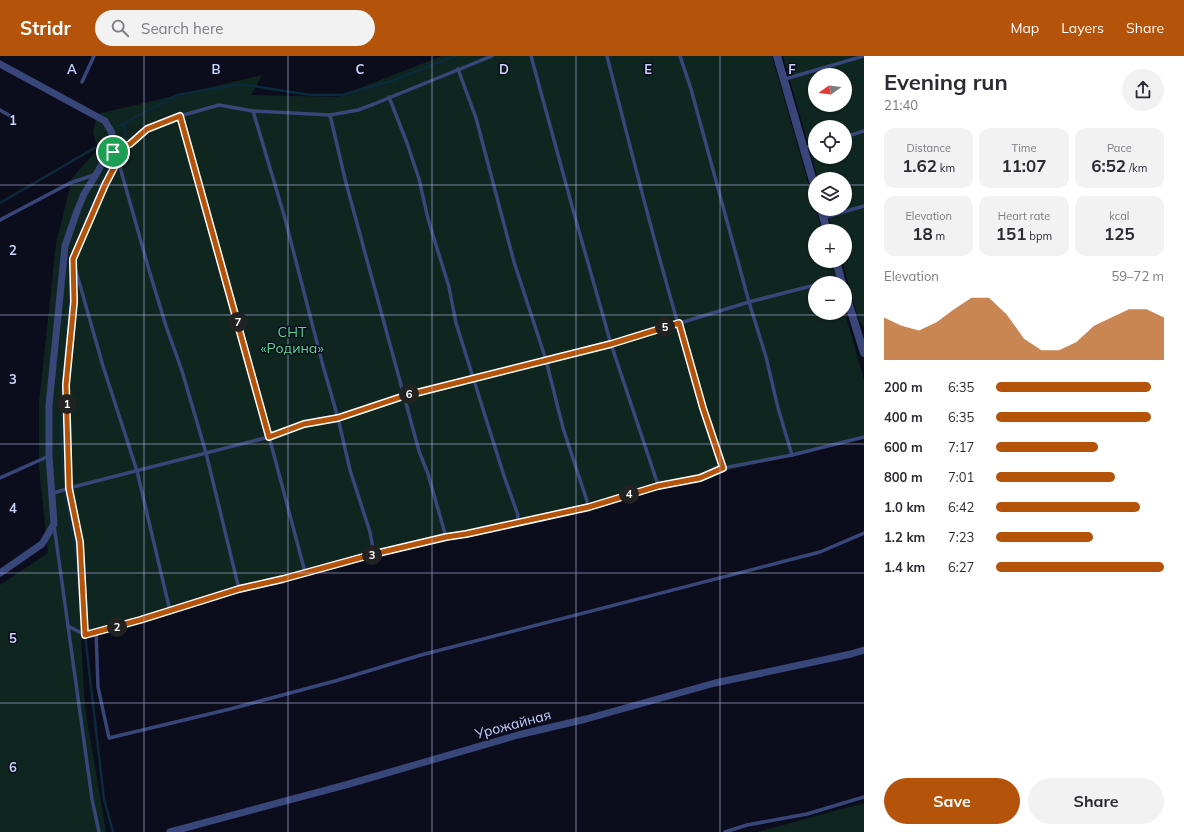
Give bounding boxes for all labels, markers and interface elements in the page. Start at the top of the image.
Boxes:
search box [95,10,375,46]
text: Stridr [20,16,71,40]
icon: search [109,17,131,39]
text: Search here [141,19,224,38]
text: Map [1010,19,1039,37]
text: Layers [1061,19,1104,37]
text: Share [1126,19,1164,37]
text: A [67,61,77,77]
text: B [212,61,221,77]
text: C [356,61,365,77]
text: D [499,61,509,77]
text: E [644,61,652,77]
text: F [788,61,796,77]
north arrow [808,68,852,112]
map controls [808,68,852,320]
text: Evening run [884,68,1008,96]
button: share [1122,69,1164,111]
text: 21:40 [884,97,918,113]
text: 1 [9,112,17,128]
button: locate [808,120,852,164]
pin [96,135,130,169]
icon: arrive [102,141,124,163]
text: Distance [906,141,951,155]
text: Time [1012,141,1036,155]
text: Pace [1107,141,1132,155]
text: 1.62 [902,155,937,176]
text: 11:07 [1001,155,1047,176]
text: 6:52 [1091,155,1126,176]
text: km [937,161,955,175]
text: /km [1126,161,1147,175]
button: layers [808,172,852,216]
text: Elevation [905,209,952,223]
text: Heart rate [998,209,1050,223]
text: kcal [1109,209,1129,223]
text: 18 [912,223,933,244]
text: 151 [996,223,1026,244]
text: 125 [1104,223,1135,244]
button: + [808,224,852,268]
text: m [933,229,945,243]
text: bpm [1026,229,1052,243]
text: 2 [9,242,17,258]
text: Elevation [884,268,939,284]
text: 59–72 m [1111,268,1164,284]
button: − [808,276,852,320]
pin: 7 [228,312,248,332]
text: 7 [235,315,241,329]
pin: 5 [655,317,675,337]
text: 5 [662,320,668,334]
park label: СНТ «Родина» [260,323,324,357]
text: 3 [9,371,17,387]
text: 200 m [884,379,923,395]
text: 6:35 [948,379,974,395]
pin: 6 [399,384,419,404]
text: 6 [406,387,412,401]
pin: 1 [57,394,77,414]
text: 1 [64,397,70,411]
text: 400 m [884,409,923,425]
text: 6:35 [948,409,974,425]
text: 600 m [884,439,923,455]
text: 7:17 [948,439,974,455]
text: 800 m [884,469,923,485]
text: 7:01 [948,469,974,485]
pin: 4 [619,484,639,504]
text: 4 [626,487,632,501]
text: 1.0 km [884,499,925,515]
text: 6:42 [948,499,974,515]
text: 4 [9,500,17,516]
text: 1.2 km [884,529,925,545]
text: 7:23 [948,529,974,545]
pin: 3 [362,545,382,565]
text: 3 [369,548,375,562]
text: 1.4 km [884,559,925,575]
text: 6:27 [948,559,974,575]
pin: 2 [107,617,127,637]
text: 2 [114,620,120,634]
text: 5 [9,630,17,646]
street label: Урожайная [472,705,553,743]
text: 6 [9,759,17,775]
button: Save [884,778,1020,824]
button: Share [1028,778,1164,824]

